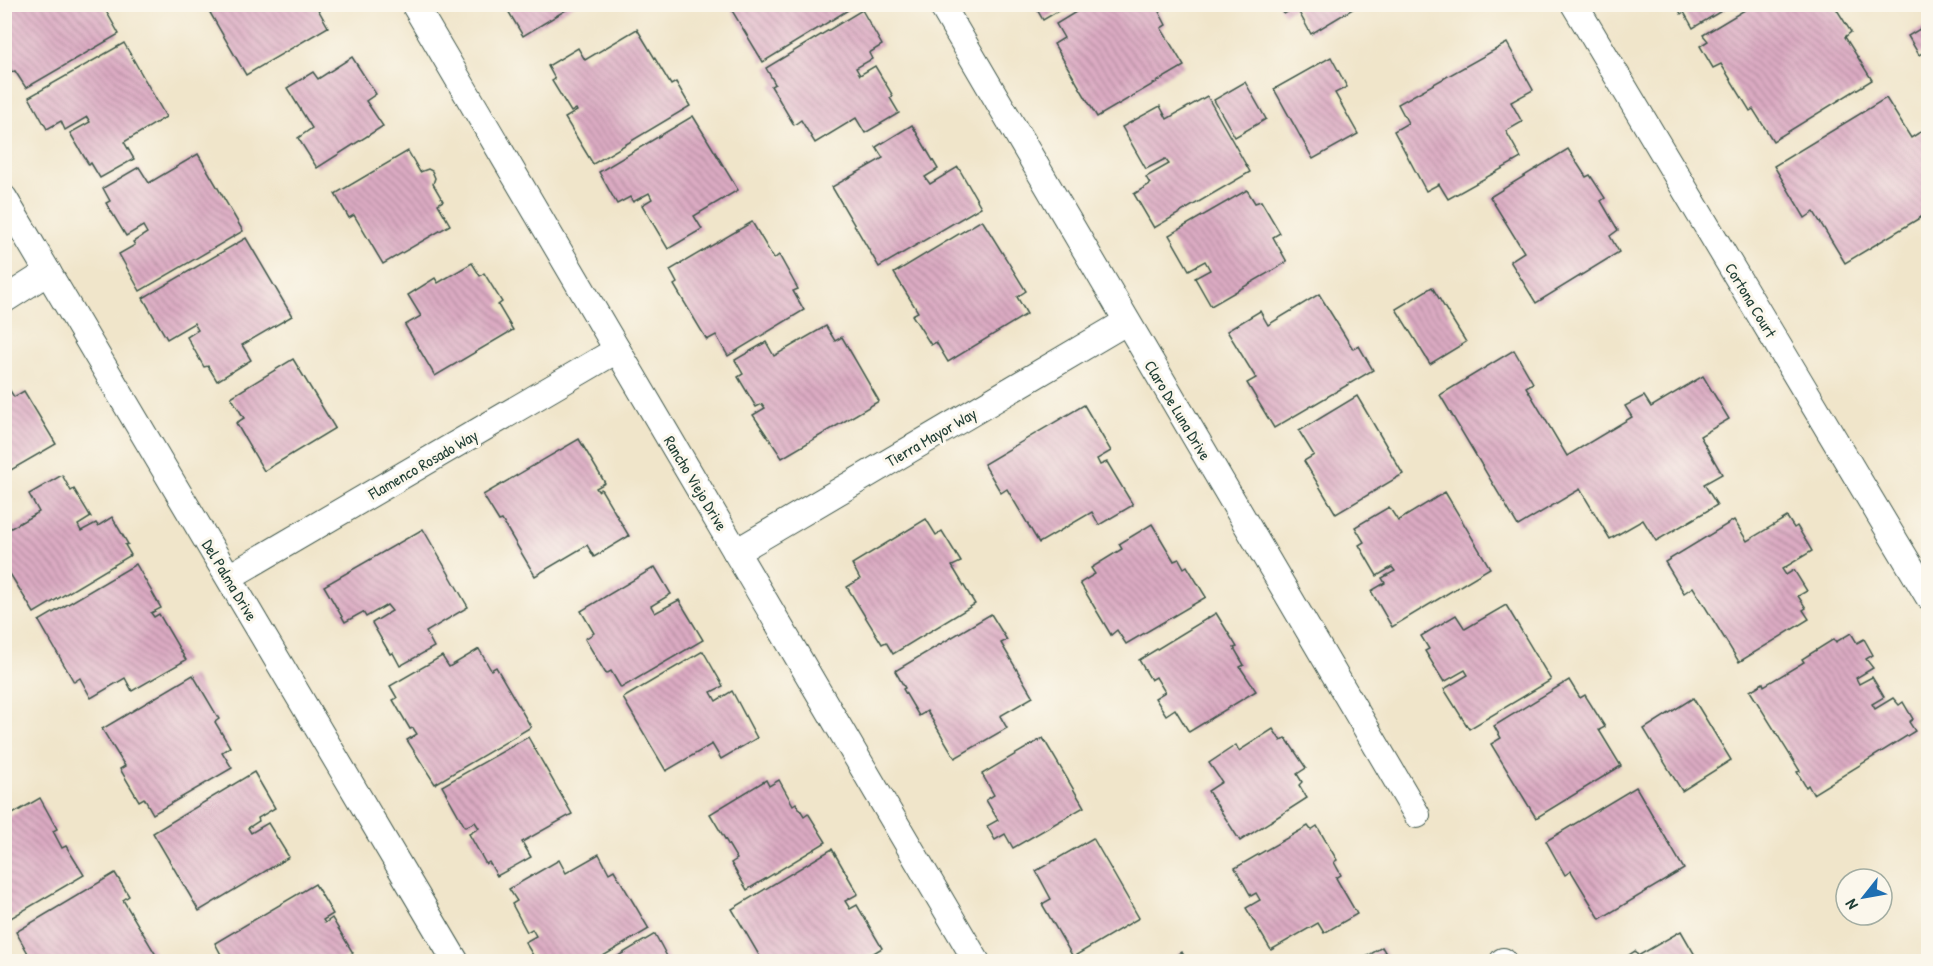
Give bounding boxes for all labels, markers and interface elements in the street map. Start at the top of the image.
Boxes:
street label: Cortona Court [1720,258,1782,342]
street label: Claro De Luna Drive [1139,356,1217,465]
street label: Tierra Mayor Way [882,402,981,472]
street label: Flamenco Rosado Way [363,424,482,505]
street label: Rancho Viejo Drive [659,432,733,535]
street label: Del Palma Drive [197,535,263,625]
north arrow [1834,867,1894,927]
text: N [1839,895,1863,914]

